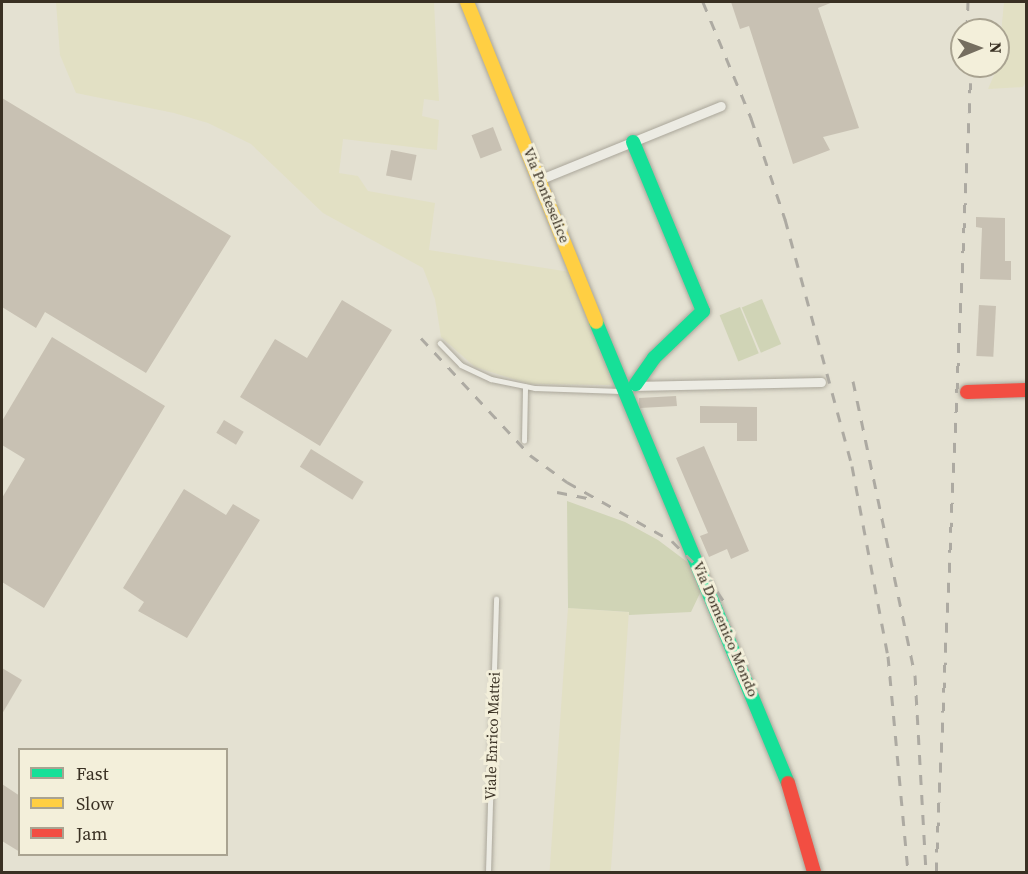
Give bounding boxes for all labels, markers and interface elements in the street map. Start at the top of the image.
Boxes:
north arrow [950,18,1010,78]
text: N [985,42,1007,54]
street label: Via Ponteselice [520,145,574,245]
street label: Via Domenico Mondo [689,559,763,699]
street label: Viale Enrico Mattei [481,672,503,800]
legend [18,748,228,856]
text: Fast [76,761,109,786]
text: Slow [76,791,114,816]
text: Jam [76,821,108,846]

